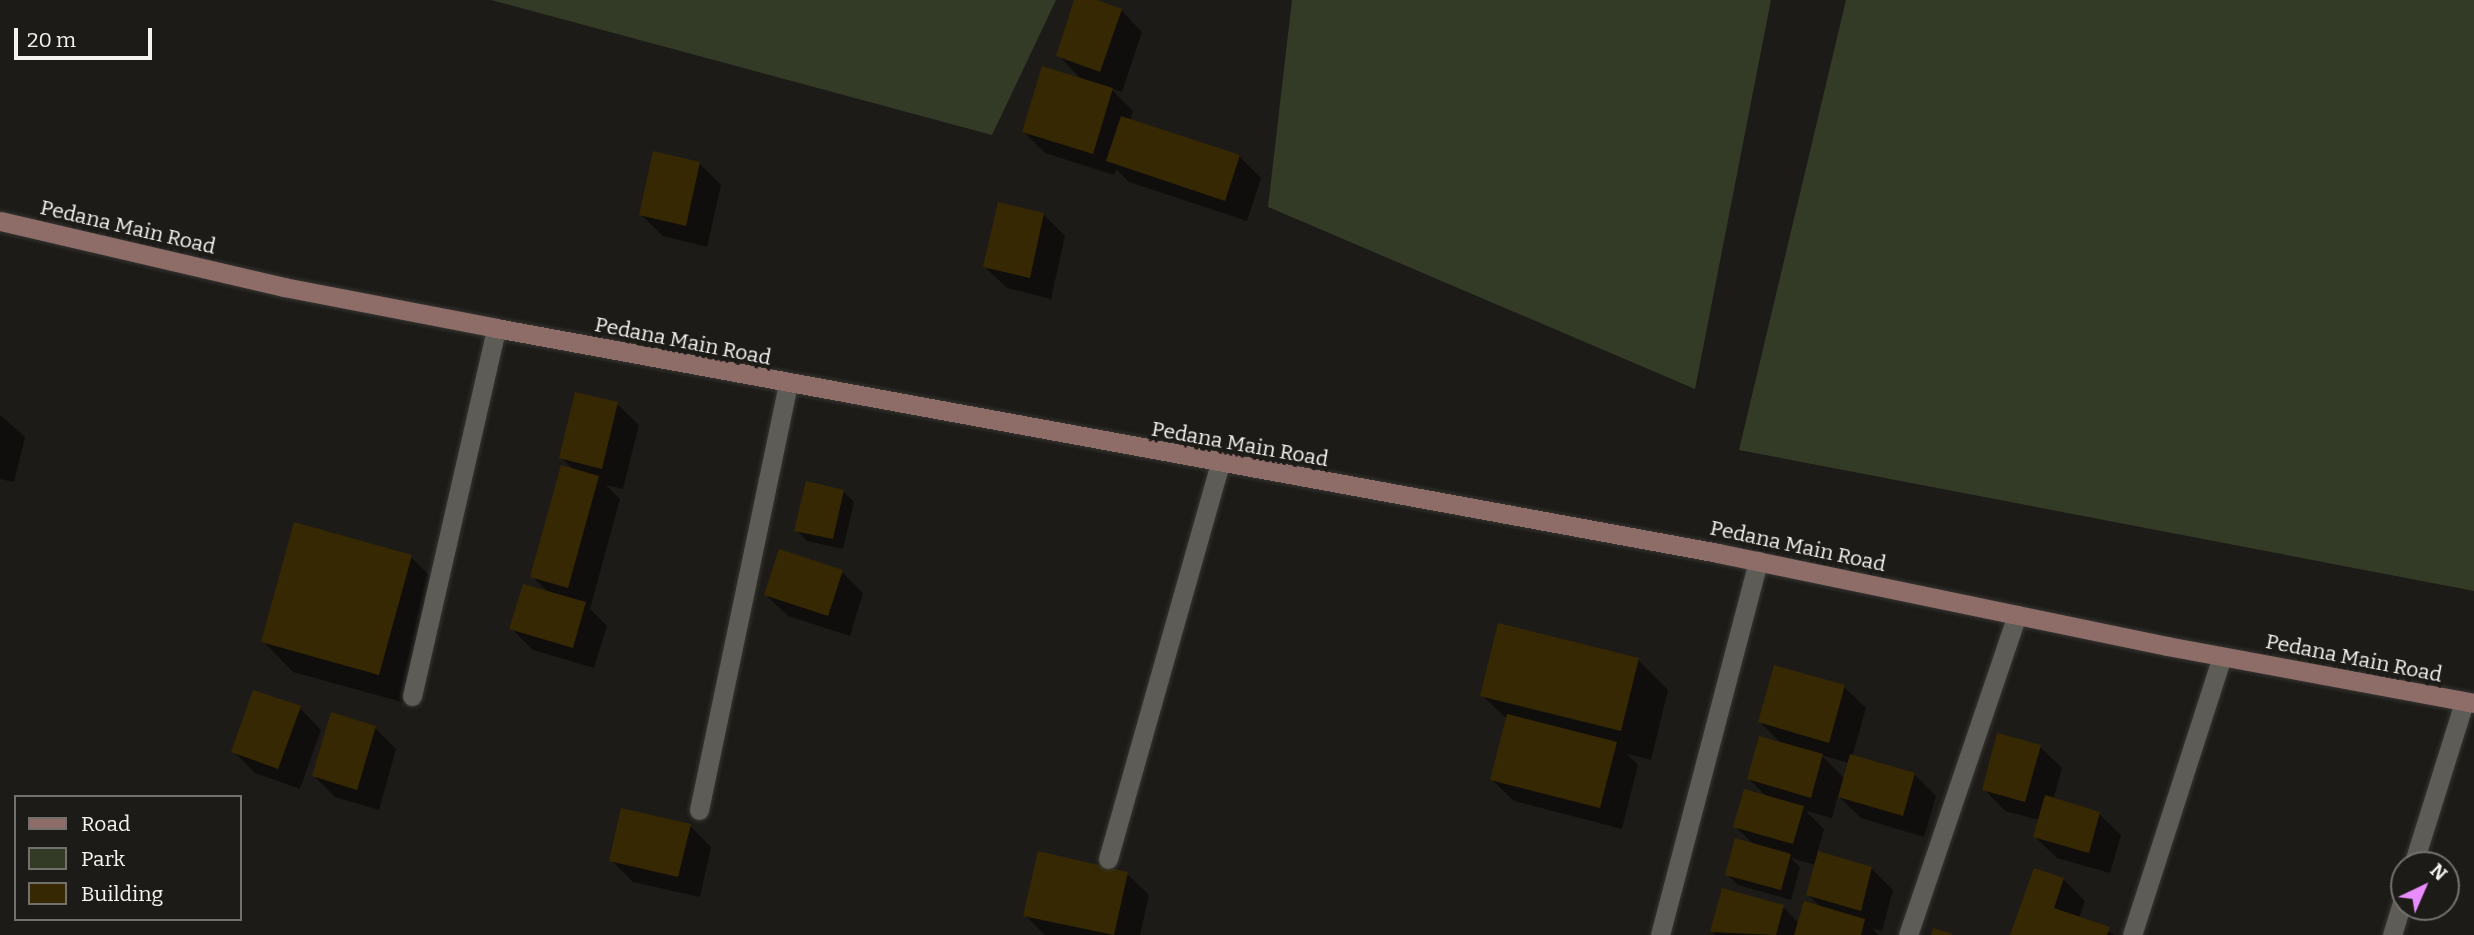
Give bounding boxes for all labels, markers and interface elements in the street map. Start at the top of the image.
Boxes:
scale bar [18,14,156,58]
text: 20 m [27,27,76,53]
street label: Pedana Main Road [38,195,218,259]
street label: Pedana Main Road [593,312,773,370]
street label: Pedana Main Road [1150,416,1330,472]
street label: Pedana Main Road [1708,515,1888,577]
street label: Pedana Main Road [2264,629,2444,687]
legend [14,795,242,921]
text: Road [81,811,130,837]
text: Park [81,846,125,872]
north arrow [2390,851,2460,921]
text: N [2425,859,2452,885]
text: Building [81,881,163,907]

